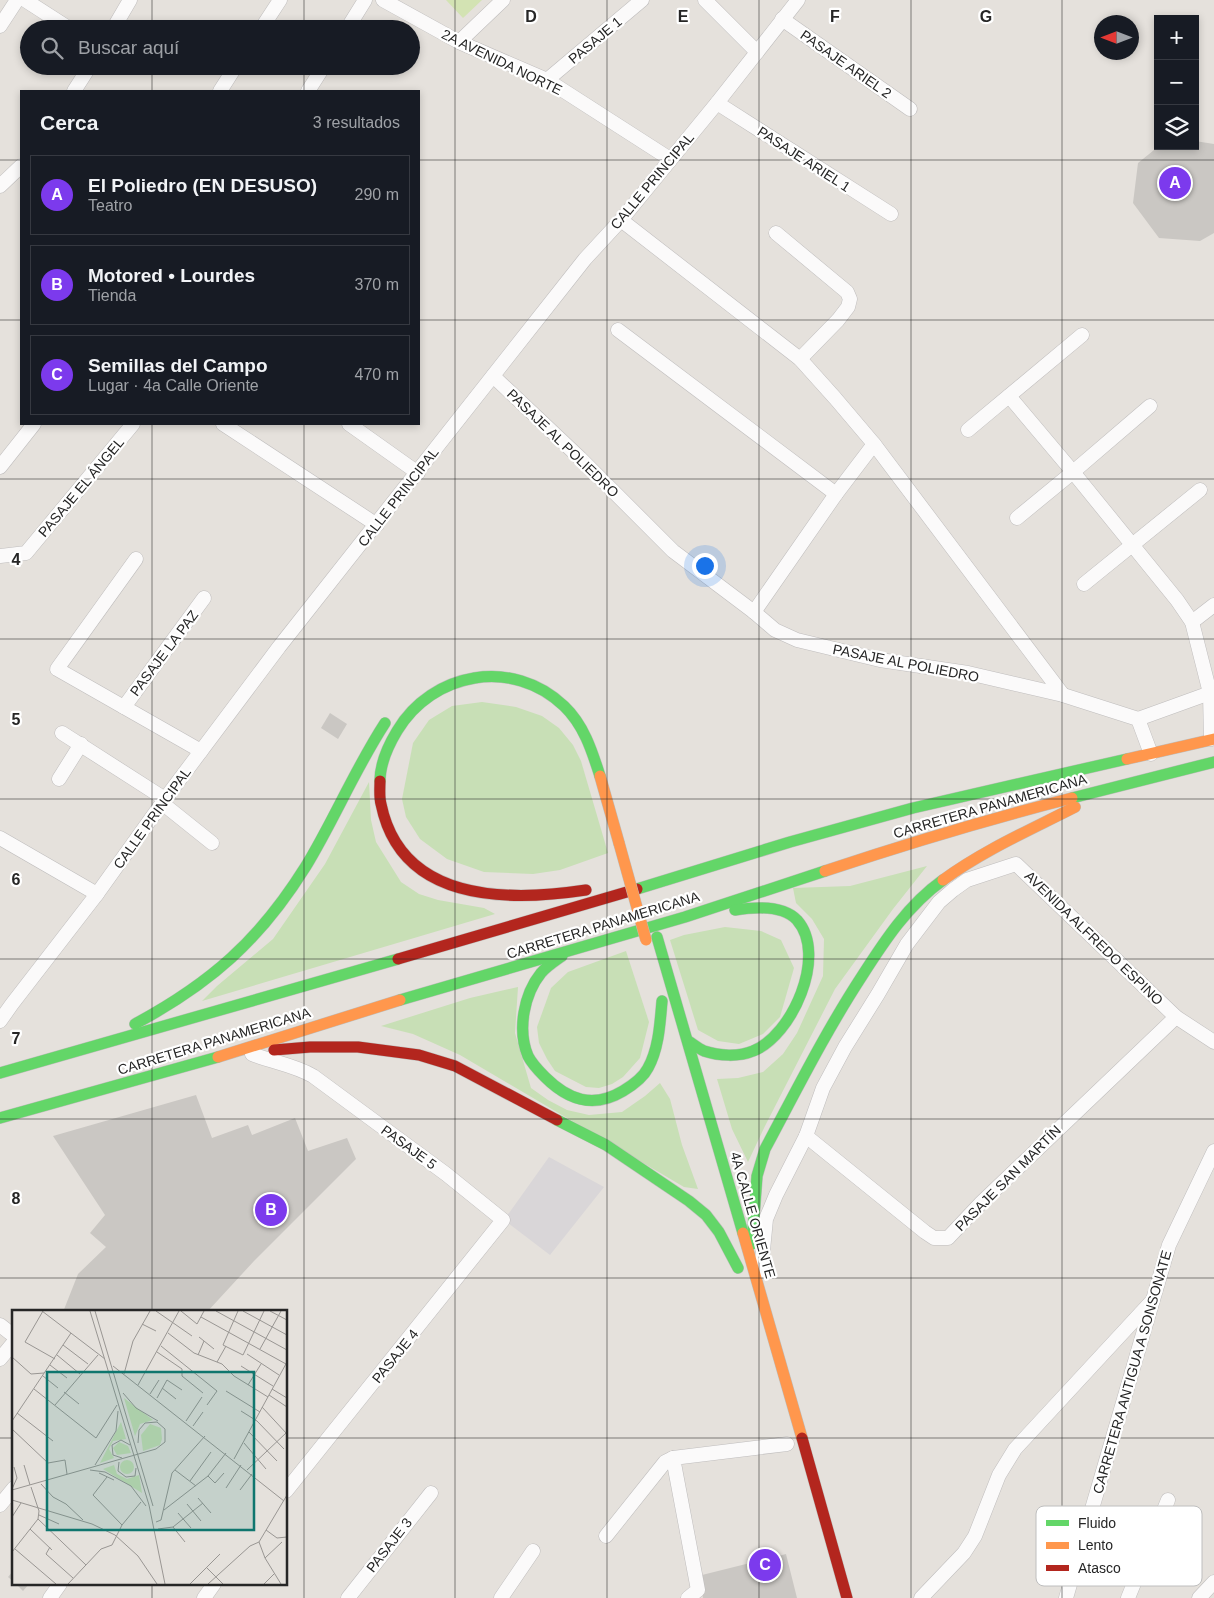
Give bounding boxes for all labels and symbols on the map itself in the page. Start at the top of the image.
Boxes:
text: D [525,8,537,25]
text: E [678,8,689,25]
text: F [830,8,840,25]
text: G [980,8,992,25]
street label: PASAJE 1 [565,13,625,67]
north arrow [1094,15,1139,60]
street label: 2A AVENIDA NORTE [439,26,565,98]
street label: PASAJE ARIEL 2 [797,27,895,101]
street label: PASAJE ARIEL 1 [755,123,854,195]
street label: CALLE PRINCIPAL [607,129,697,233]
pin: A [1159,164,1191,202]
street label: PASAJE AL POLIEDRO [504,386,622,500]
street label: PASAJE EL ÁNGEL [35,434,127,540]
street label: CALLE PRINCIPAL [354,444,442,550]
text: 4 [12,551,21,568]
your location [692,553,718,579]
street label: PASAJE LA PAZ [127,607,202,699]
street label: PASAJE AL POLIEDRO [832,641,981,685]
text: 5 [12,711,21,728]
street label: CALLE PRINCIPAL [110,764,194,872]
street label: CARRETERA PANAMERICANA [891,771,1089,841]
street label: AVENIDA ALFREDO ESPINO [1022,868,1166,1008]
text: 6 [12,871,21,888]
street label: CARRETERA PANAMERICANA [505,888,702,962]
street label: CARRETERA PANAMERICANA [116,1004,313,1078]
text: 7 [12,1030,21,1047]
street label: PASAJE 5 [378,1122,440,1173]
street label: PASAJE SAN MARTÍN [952,1122,1064,1234]
street label: 4A CALLE ORIENTE [727,1150,779,1280]
text: 8 [12,1190,21,1207]
pin: B [255,1191,287,1229]
street label: CARRETERA ANTIGUA A SONSONATE [1089,1248,1175,1496]
inset map [12,1310,288,1586]
street label: PASAJE 4 [369,1326,422,1386]
legend [1036,1506,1202,1586]
street label: PASAJE 3 [363,1515,415,1575]
text: Fluido [1078,1515,1116,1531]
text: Lento [1078,1537,1113,1553]
pin: C [749,1546,781,1584]
text: Atasco [1078,1560,1121,1576]

